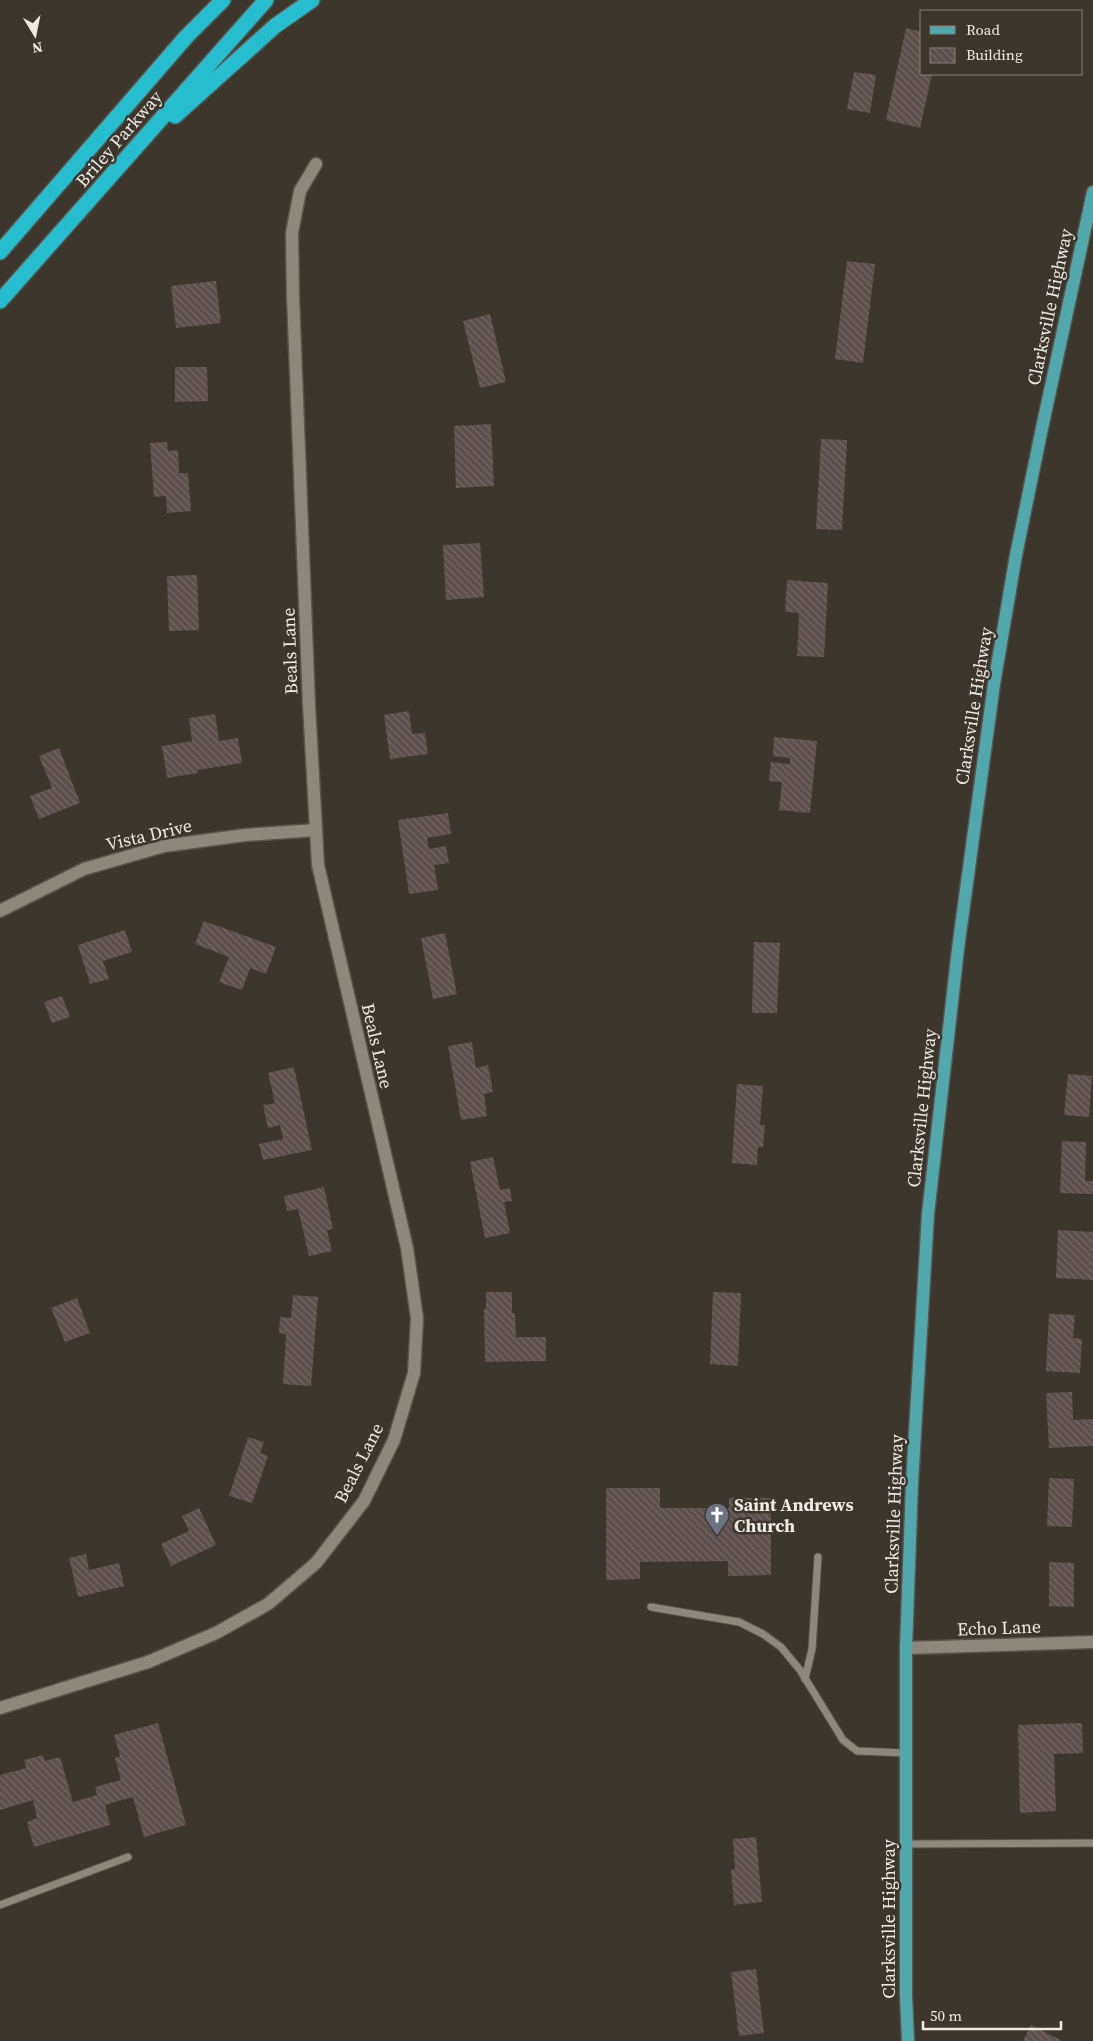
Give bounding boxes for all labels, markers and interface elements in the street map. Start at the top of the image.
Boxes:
north arrow [10,10,60,60]
legend [920,10,1083,75]
text: Road [966,19,1000,40]
text: N [30,37,44,59]
text: Building [966,44,1023,65]
street label: Briley Parkway [70,84,168,192]
street label: Clarksville Highway [1021,225,1079,388]
street label: Beals Lane [275,607,304,695]
street label: Clarksville Highway [949,624,998,787]
street label: Vista Drive [104,813,194,857]
street label: Beals Lane [356,1001,399,1091]
street label: Clarksville Highway [901,1026,942,1189]
street label: Beals Lane [328,1418,389,1507]
street label: Clarksville Highway [878,1433,909,1594]
place label: Saint Andrews Church [734,1492,854,1538]
church icon: Saint Andrews Church [704,1502,730,1536]
street label: Echo Lane [956,1614,1042,1641]
street label: Clarksville Highway [876,1838,901,1999]
scale bar [923,1998,1060,2030]
text: 50 m [930,2005,962,2026]

